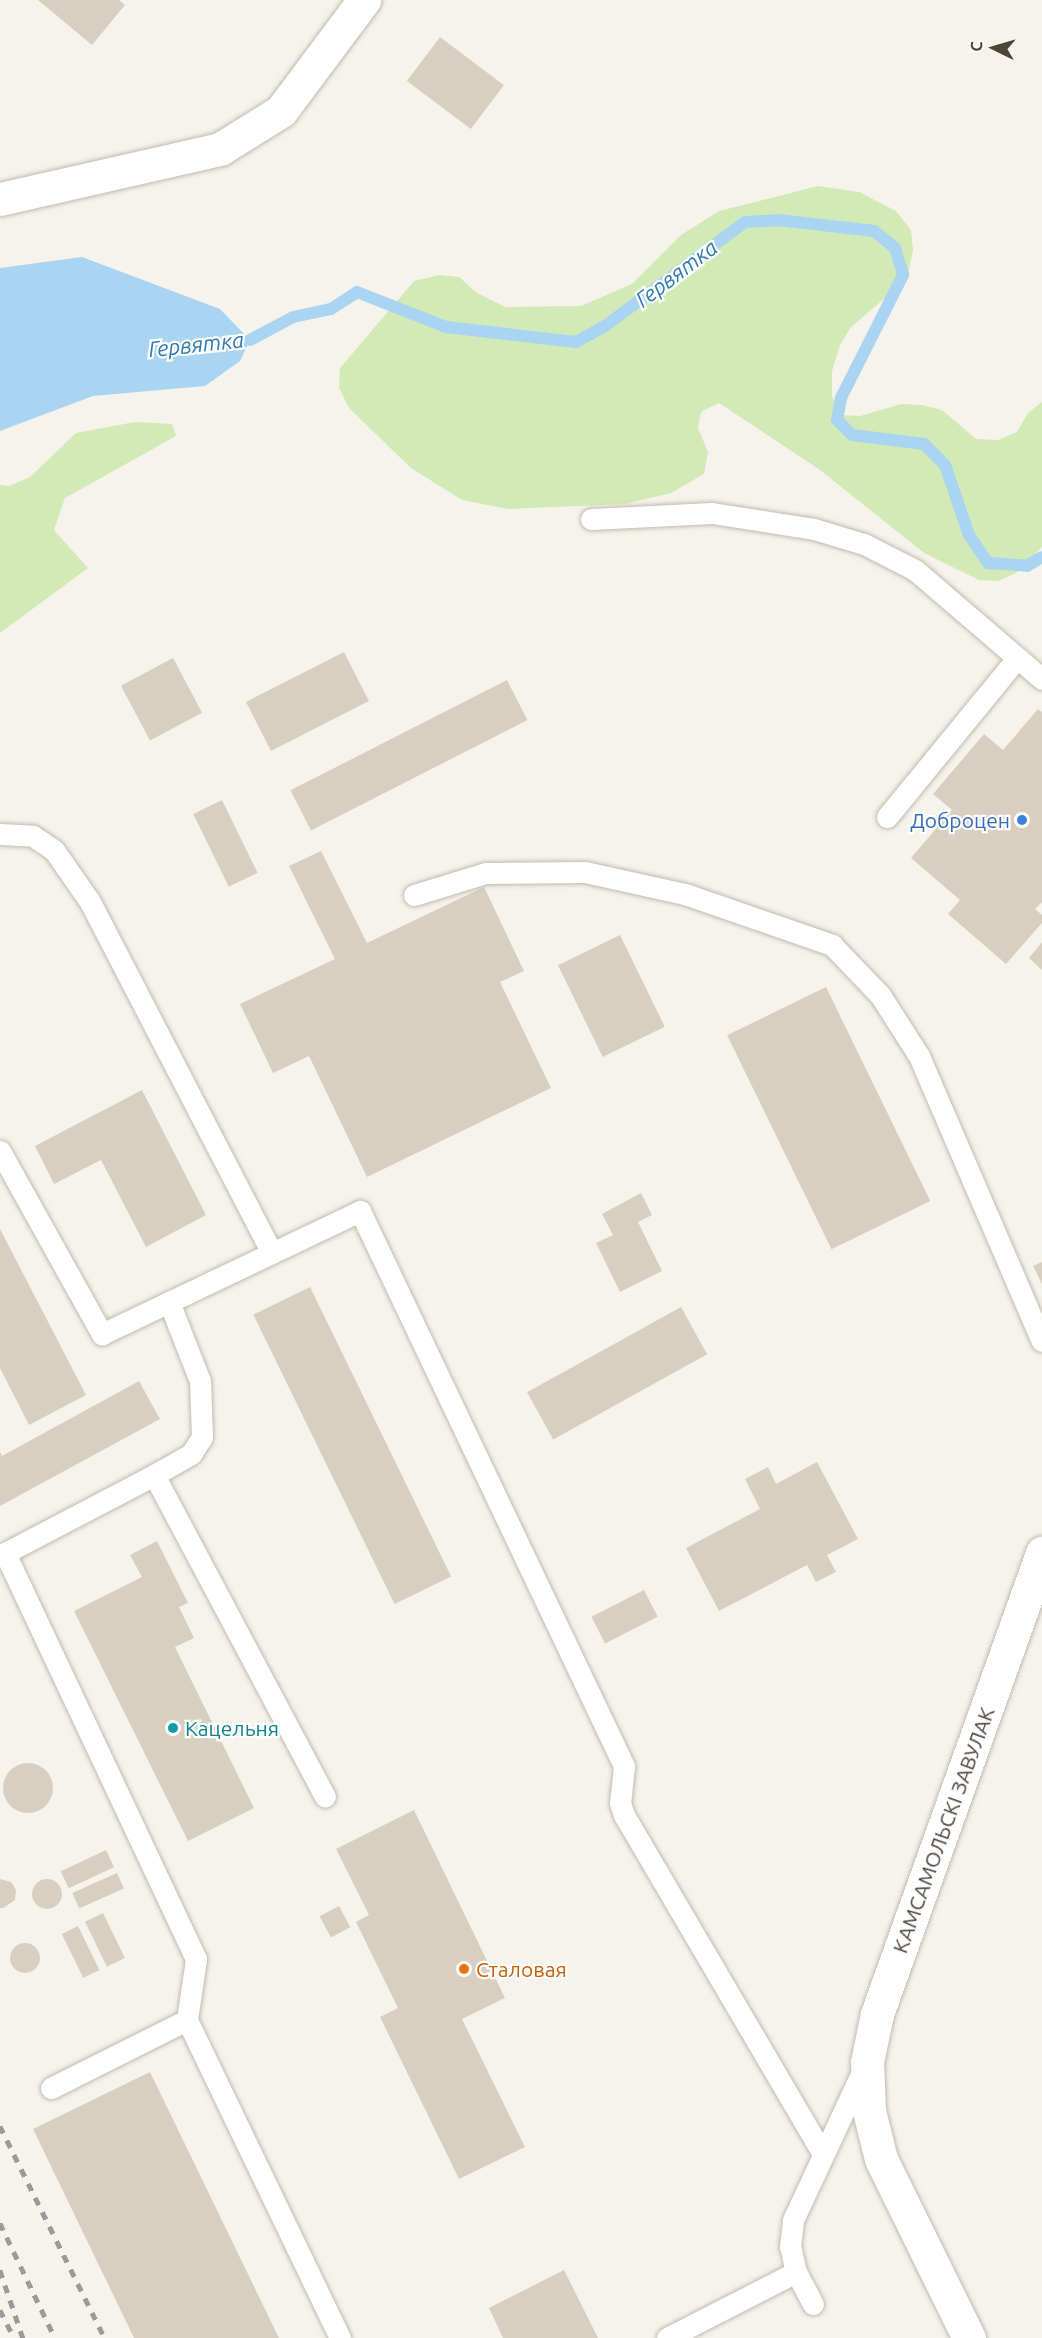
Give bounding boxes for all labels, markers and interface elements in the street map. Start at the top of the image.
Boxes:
north arrow [964,18,1024,78]
text: С [967,41,985,52]
water label: Гервятка [630,234,722,312]
water label: Гервятка [147,326,245,362]
place label: Доброцен [910,807,1010,833]
marker: Доброцен [1015,813,1029,827]
street label: КАМСАМОЛЬСКІ ЗАВУЛАК [887,1704,999,1956]
place label: Кацельня [185,1715,279,1741]
marker: Кацельня [166,1721,180,1735]
place label: Сталовая [476,1956,567,1982]
marker: Сталовая [457,1962,471,1976]

